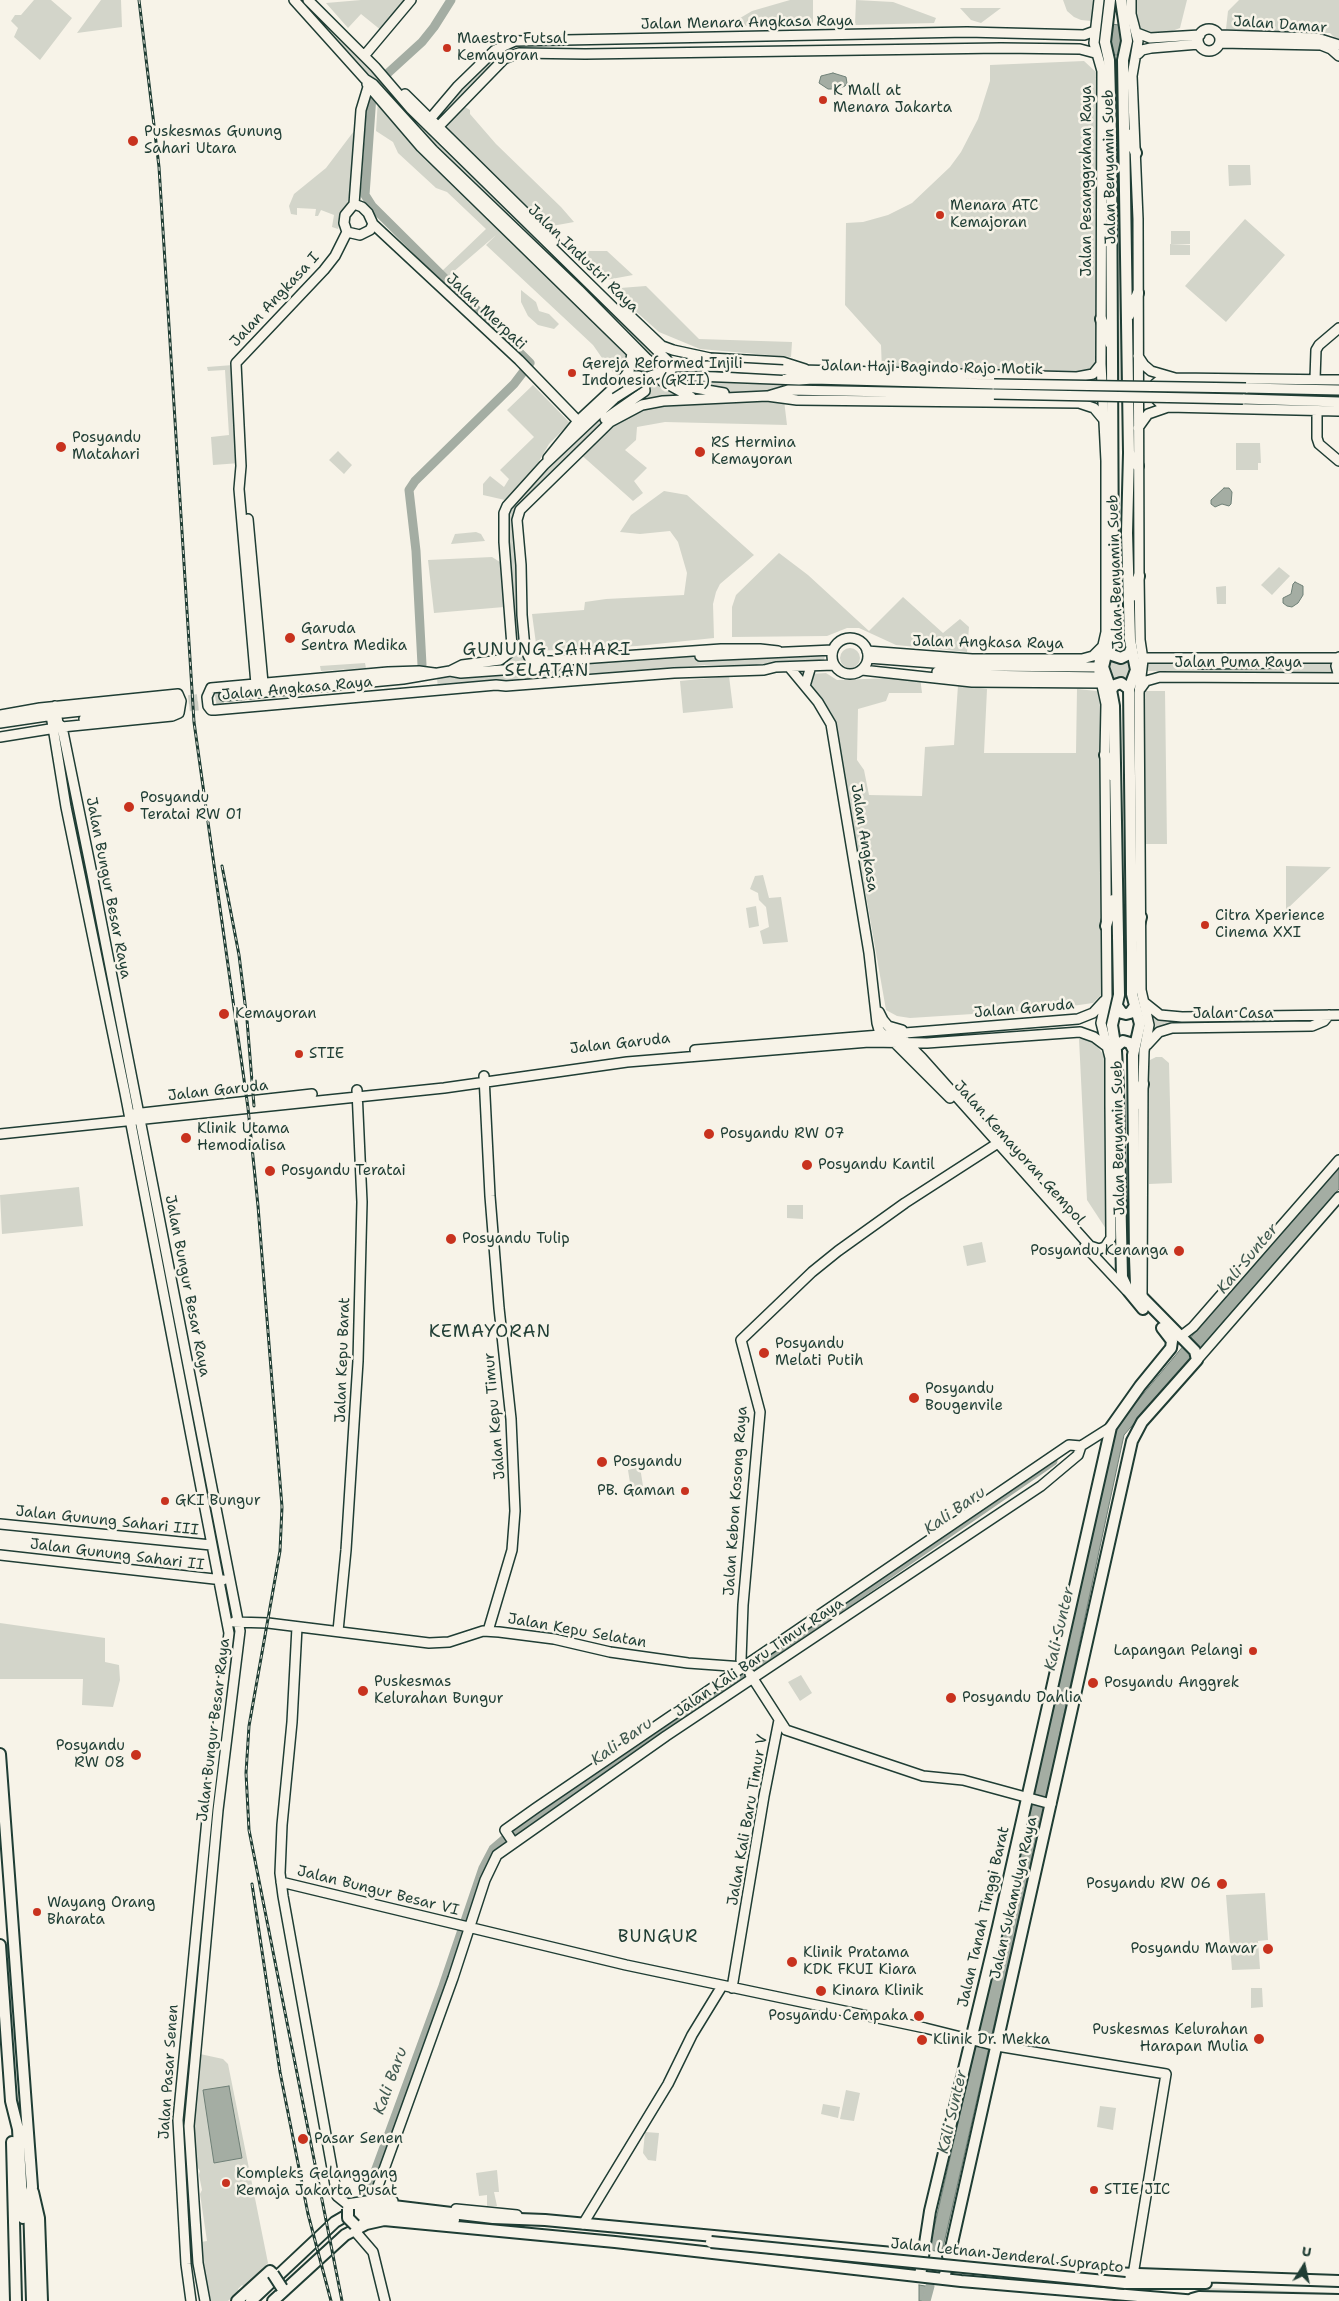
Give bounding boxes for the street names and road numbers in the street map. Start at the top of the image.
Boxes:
street label: Jalan Menara Angkasa Raya [640,12,854,34]
street label: Jalan Damar [1232,13,1328,37]
street label: Jalan Pesanggrahan Raya [1078,85,1096,277]
street label: Jalan Benyamin Sueb [1100,89,1120,245]
street label: Jalan Industri Raya [524,201,642,317]
street label: Jalan Angkasa I [227,249,323,351]
street label: Jalan Merpati [442,270,530,354]
street label: Jalan Haji Bagindo Rajo Motik [821,357,1043,379]
street label: Jalan Benyamin Sueb [1104,494,1128,650]
street label: Jalan Angkasa Raya [912,633,1064,653]
street label: Jalan Puma Raya [1174,654,1302,672]
street label: Jalan Angkasa Raya [221,673,373,705]
street label: Jalan Angkasa [847,783,881,893]
street label: Jalan Bungur Besar Raya [82,795,134,981]
street label: Jalan Garuda [973,996,1075,1022]
street label: Jalan Casa [1192,1005,1274,1023]
street label: Jalan Garuda [569,1030,671,1058]
street label: Jalan Benyamin Sueb [1109,1060,1129,1216]
street label: Jalan Garuda [167,1077,269,1105]
street label: Jalan Kemayoran Gempol [950,1077,1088,1229]
street label: Jalan Bungur Besar Raya [161,1193,213,1379]
street label: Jalan Kepu Barat [332,1297,354,1423]
street label: Jalan Kepu Timur [480,1352,510,1480]
street label: Jalan Kebon Kosong Raya [720,1405,752,1597]
street label: Jalan Gunung Sahari III [15,1502,199,1540]
street label: Jalan Gunung Sahari II [29,1535,205,1575]
street label: Jalan Kali Baru Timur Raya [671,1595,847,1721]
street label: Jalan Kepu Selatan [506,1610,648,1652]
street label: Jalan Bungur Besar Raya [194,1637,234,1823]
street label: Jalan Kali Baru Timur V [724,1733,772,1907]
street label: Jalan Sukamulya Raya [987,1815,1041,1981]
street label: Jalan Tanah Tinggi Barat [954,1825,1014,2009]
street label: Jalan Bungur Besar VI [295,1862,461,1920]
street label: Jalan Pasar Senen [155,2004,183,2140]
street label: Jalan Letnan Jenderal Suprapto [890,2235,1124,2277]

